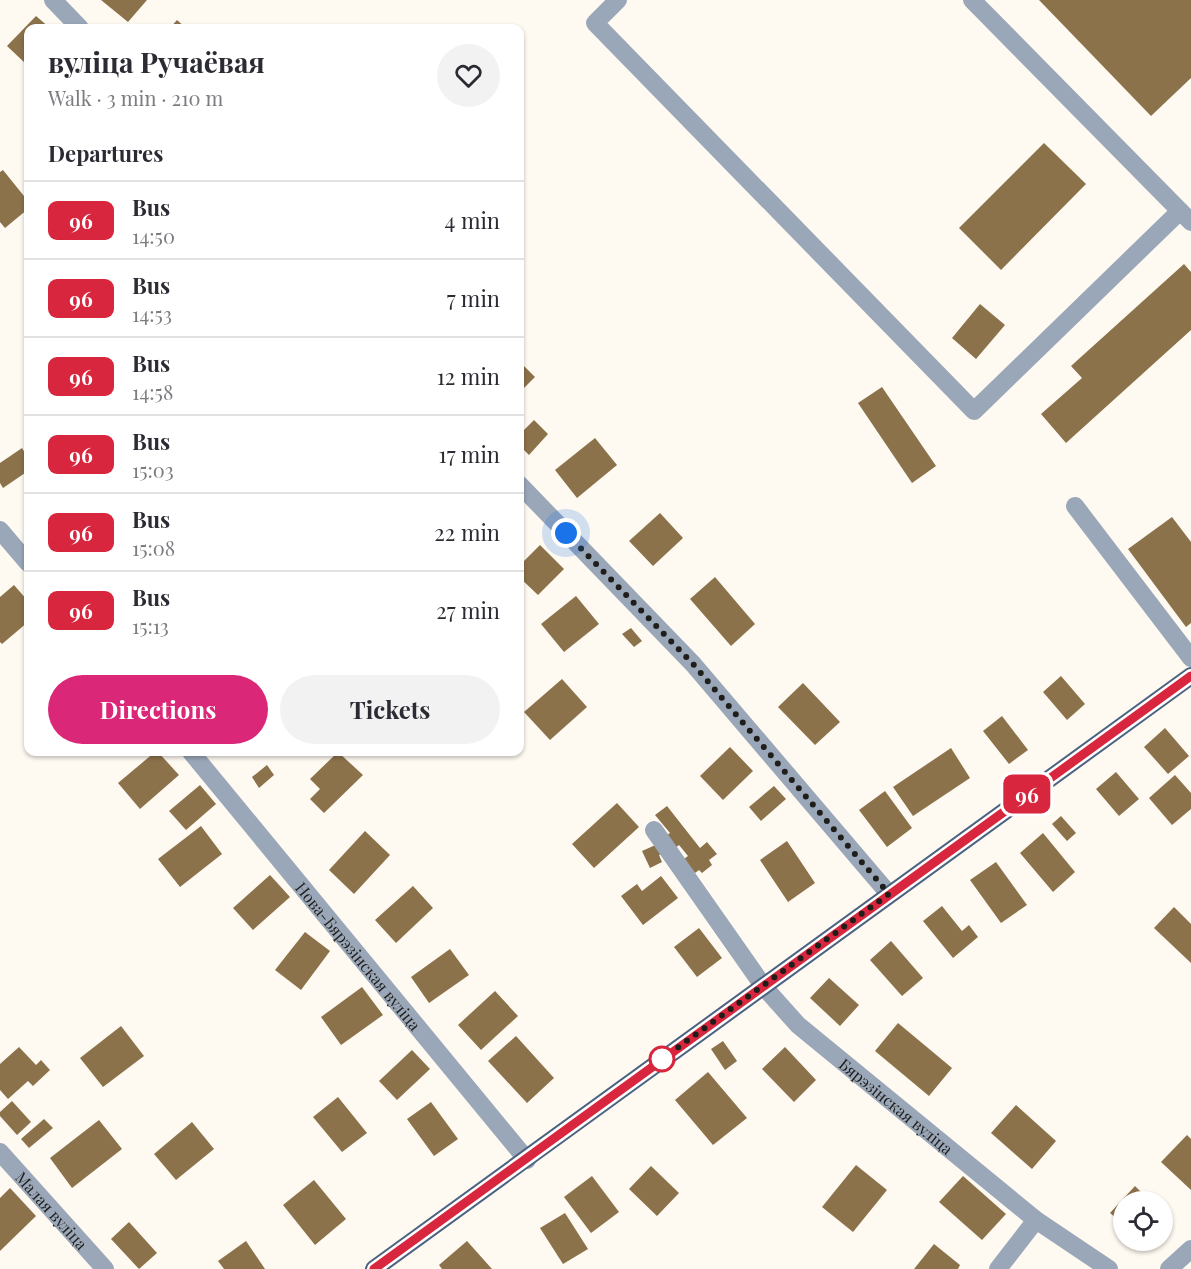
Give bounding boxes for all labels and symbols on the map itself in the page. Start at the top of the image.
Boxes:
your location [551,518,581,548]
line badge: 96 [1000,774,1054,814]
street label: Нова-Бярэзінская вуліца [292,877,426,1034]
unlabelled marker [649,1046,675,1072]
street label: Бярэзінская вуліца [835,1053,958,1159]
street label: Малая вуліца [12,1167,93,1254]

